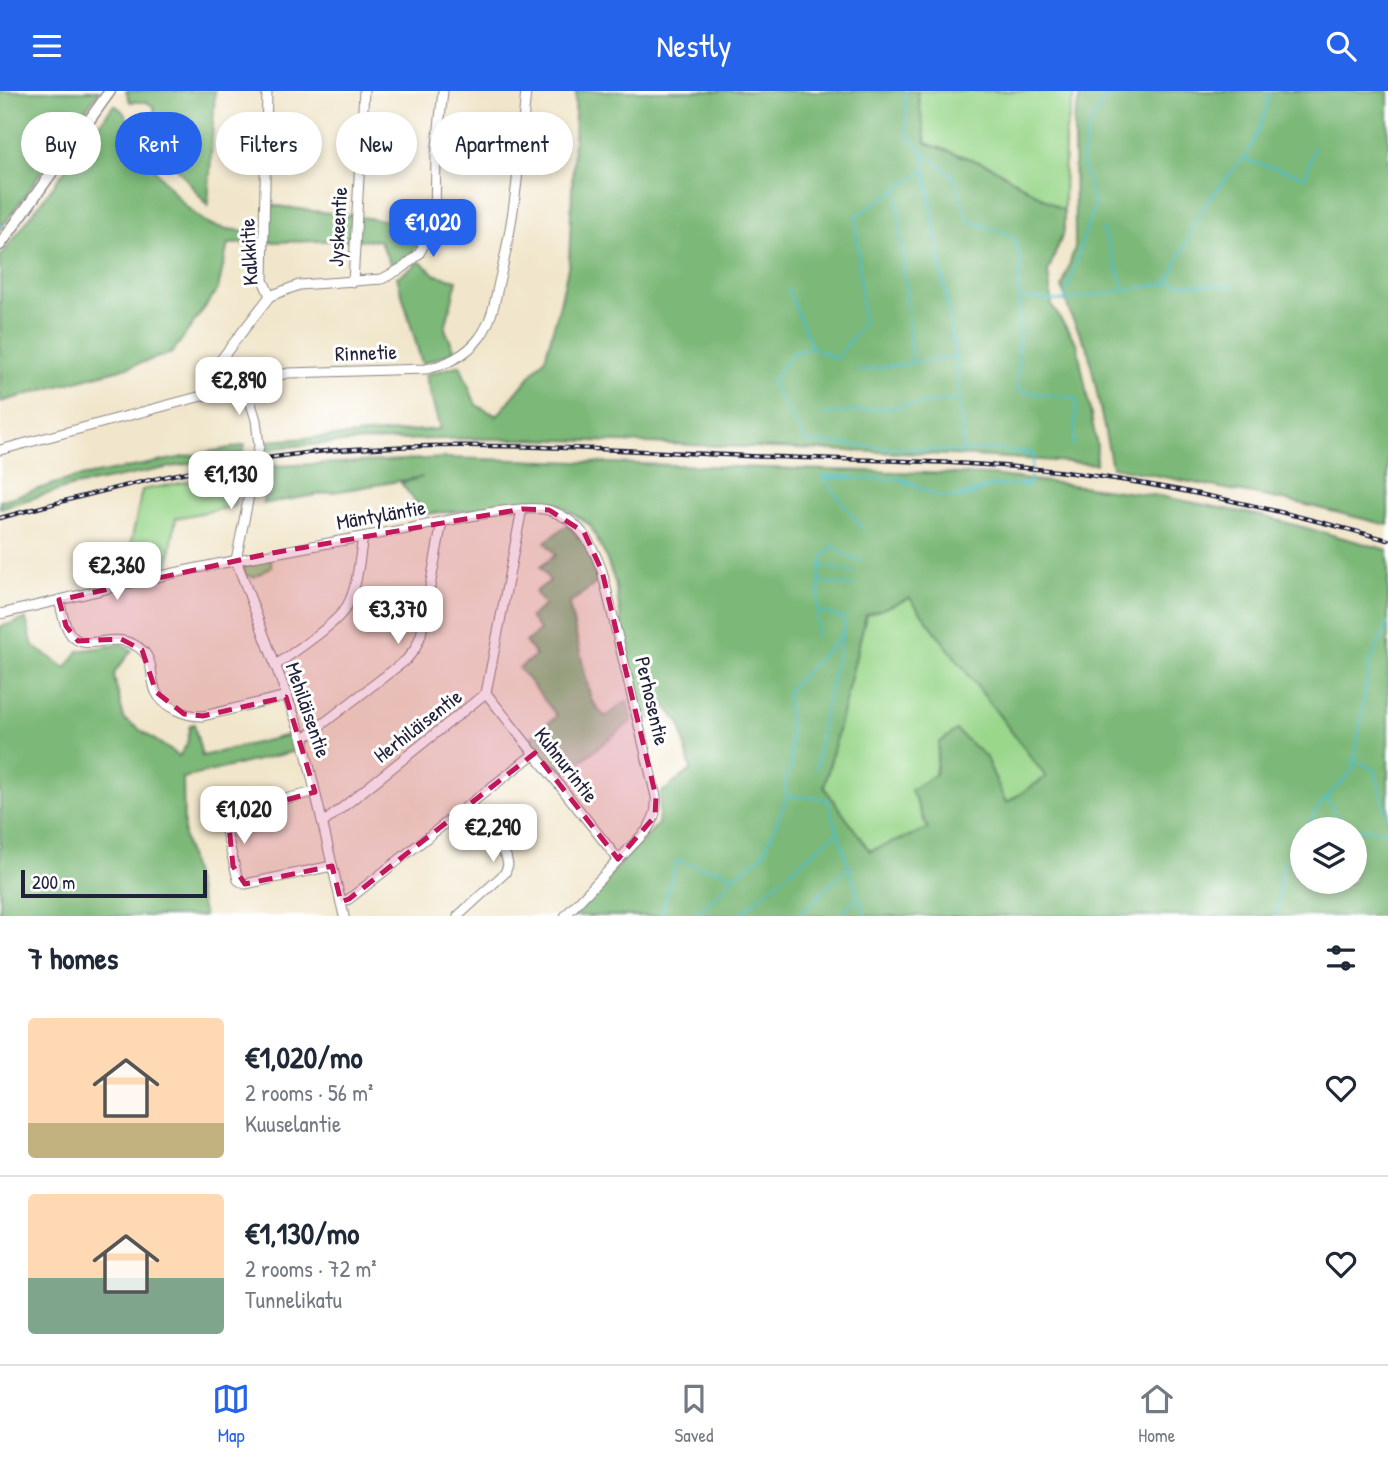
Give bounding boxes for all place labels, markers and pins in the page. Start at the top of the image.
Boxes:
pin: €1,020 [376,199,490,259]
pin: €2,890 [182,357,296,417]
pin: €1,130 [174,451,288,511]
pin: €2,360 [60,543,174,602]
pin: €3,370 [341,587,455,646]
pin: €1,020 [187,787,301,846]
pin: €2,290 [436,805,550,864]

